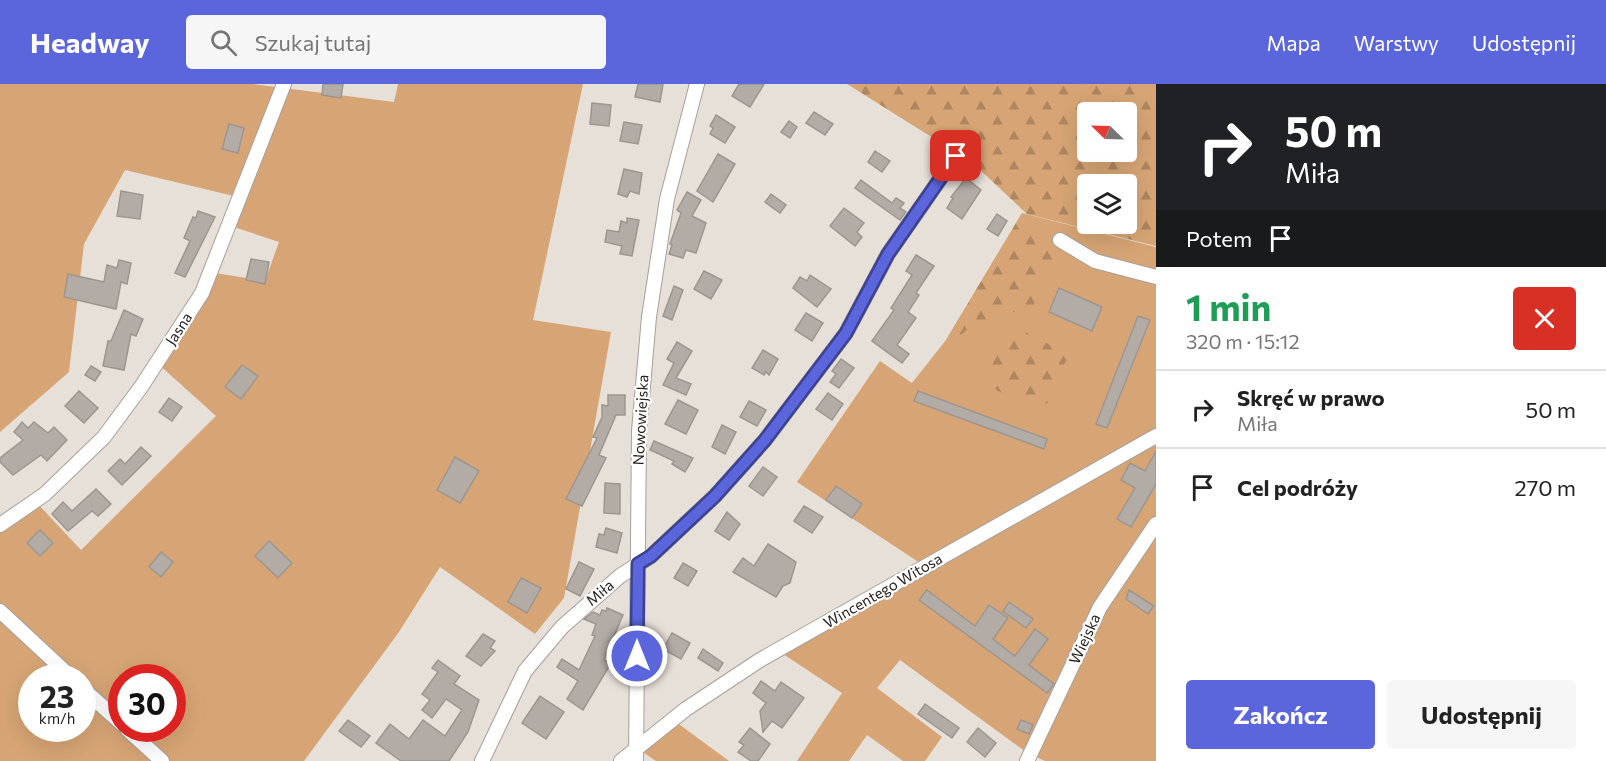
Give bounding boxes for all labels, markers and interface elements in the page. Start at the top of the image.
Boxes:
search box [186,15,606,69]
text: Headway [30,25,150,59]
icon: search [207,26,240,59]
text: Szukaj tutaj [255,29,371,56]
text: Mapa [1267,30,1321,55]
text: Warstwy [1354,30,1439,55]
text: Udostępnij [1472,30,1576,55]
north arrow [1077,102,1137,162]
map controls [1077,102,1137,234]
text: 50 m [1285,104,1382,156]
icon: right [1186,108,1264,186]
pin [930,130,981,181]
icon: arrive [939,139,972,172]
text: Miła [1285,156,1340,189]
button: layers [1077,174,1137,234]
icon: arrive [1264,222,1297,255]
text: Potem [1186,225,1252,252]
text: 1 min [1186,284,1271,328]
button: close [1513,287,1576,350]
street label: Jasna [161,309,195,348]
text: 320 m · 15:12 [1186,329,1300,353]
street label: Nowowiejska [629,374,651,466]
text: Skręć w prawo [1237,384,1385,411]
icon: right [1186,393,1219,426]
text: 50 m [1526,396,1576,423]
text: Miła [1237,411,1278,435]
icon: arrive [1186,471,1219,504]
text: Cel podróży [1237,474,1358,501]
text: 270 m [1515,474,1576,501]
street label: Wincentego Witosa [820,549,945,631]
street label: Miła [582,576,617,609]
street label: Wiejska [1065,610,1104,667]
position arrow [605,624,669,688]
speed limit sign: 30 [108,664,186,742]
text: 23 [40,677,74,714]
button: Zakończ [1186,680,1375,749]
button: Udostępnij [1387,680,1576,749]
text: km/h [39,709,75,727]

